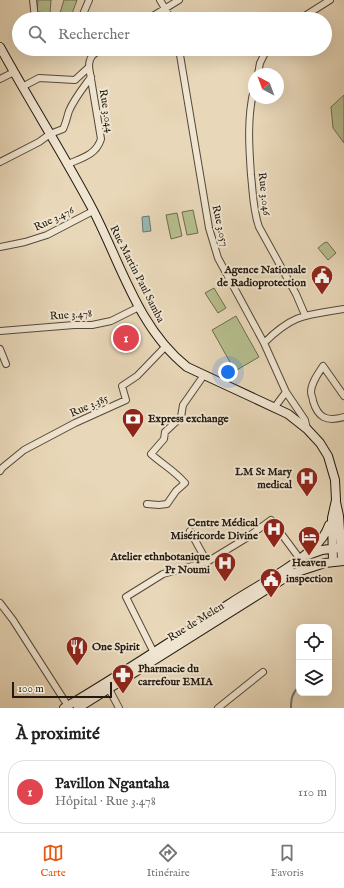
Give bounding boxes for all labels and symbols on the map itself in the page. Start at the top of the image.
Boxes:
north arrow [248,68,284,104]
street label: Rue 3.044 [96,88,116,134]
street label: Rue 3.046 [254,172,274,217]
street label: Rue 3.476 [32,203,77,235]
street label: Rue 3.057 [208,204,232,248]
street label: Rue Martin Paul Samba [106,223,168,325]
place label: Agence Nationale de Radioprotection [217,263,306,290]
public building icon: Agence Nationale de Radioprotection [309,263,335,296]
street label: Rue 3.478 [49,307,93,323]
pin: 1 [113,323,139,353]
your location [218,362,238,382]
street label: Rue 3.385 [68,391,110,421]
bank icon: Express exchange [120,406,146,439]
place label: Express exchange [148,412,229,426]
place label: LM St Mary medical [234,465,293,492]
hospital icon: LM St Mary medical [294,465,320,498]
place label: Centre Médical Miséricorde Divine [170,516,259,543]
hospital icon: Centre Médical Miséricorde Divine [261,516,287,549]
hotel icon: Heaven [296,524,322,557]
place label: Atelier ethnbotanique Pr Noumi [110,550,210,577]
hospital icon: Atelier ethnbotanique Pr Noumi [212,550,238,583]
place label: Heaven [292,556,326,570]
public building icon: inspection [258,566,284,599]
place label: inspection [286,572,333,586]
street label: Rue de Melen [165,599,227,645]
restaurant icon: One Spirit [64,634,90,667]
place label: One Spirit [92,640,140,654]
pharmacy icon: Pharmacie du carrefour EMIA [110,662,136,695]
place label: Pharmacie du carrefour EMIA [138,662,213,689]
scale bar [12,680,112,699]

